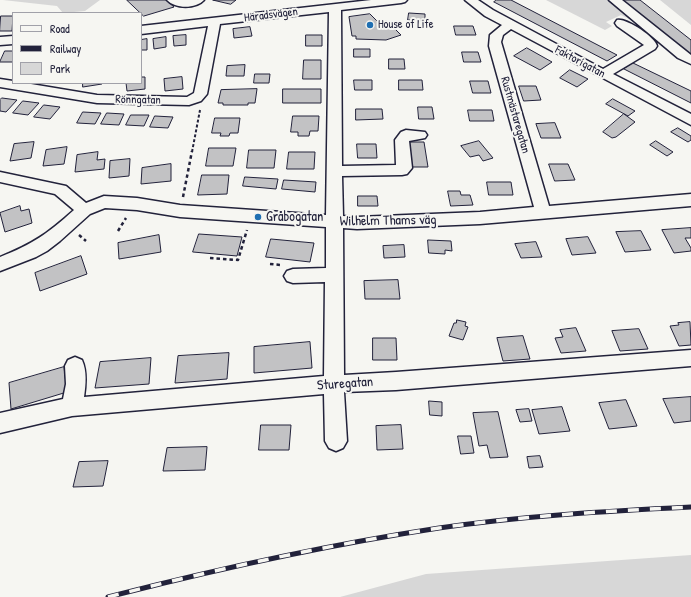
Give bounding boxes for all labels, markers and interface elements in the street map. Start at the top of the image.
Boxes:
street label: Häradsvägen [243,5,299,25]
legend [12,12,142,84]
place label: House of Life [378,18,434,32]
text: Road [50,20,70,37]
marker: House of Life [365,20,375,30]
text: Railway [50,40,81,57]
street label: Faktorigatan [552,43,608,81]
text: Park [50,60,70,77]
street label: Rustmästaregatan [497,75,533,155]
street label: Rönngatan [115,92,161,108]
place label: Gråbogatan [266,209,323,225]
marker: Gråbogatan [253,212,263,222]
street label: Wilhelm Thams väg [339,212,437,230]
street label: Sturegatan [316,374,374,394]

